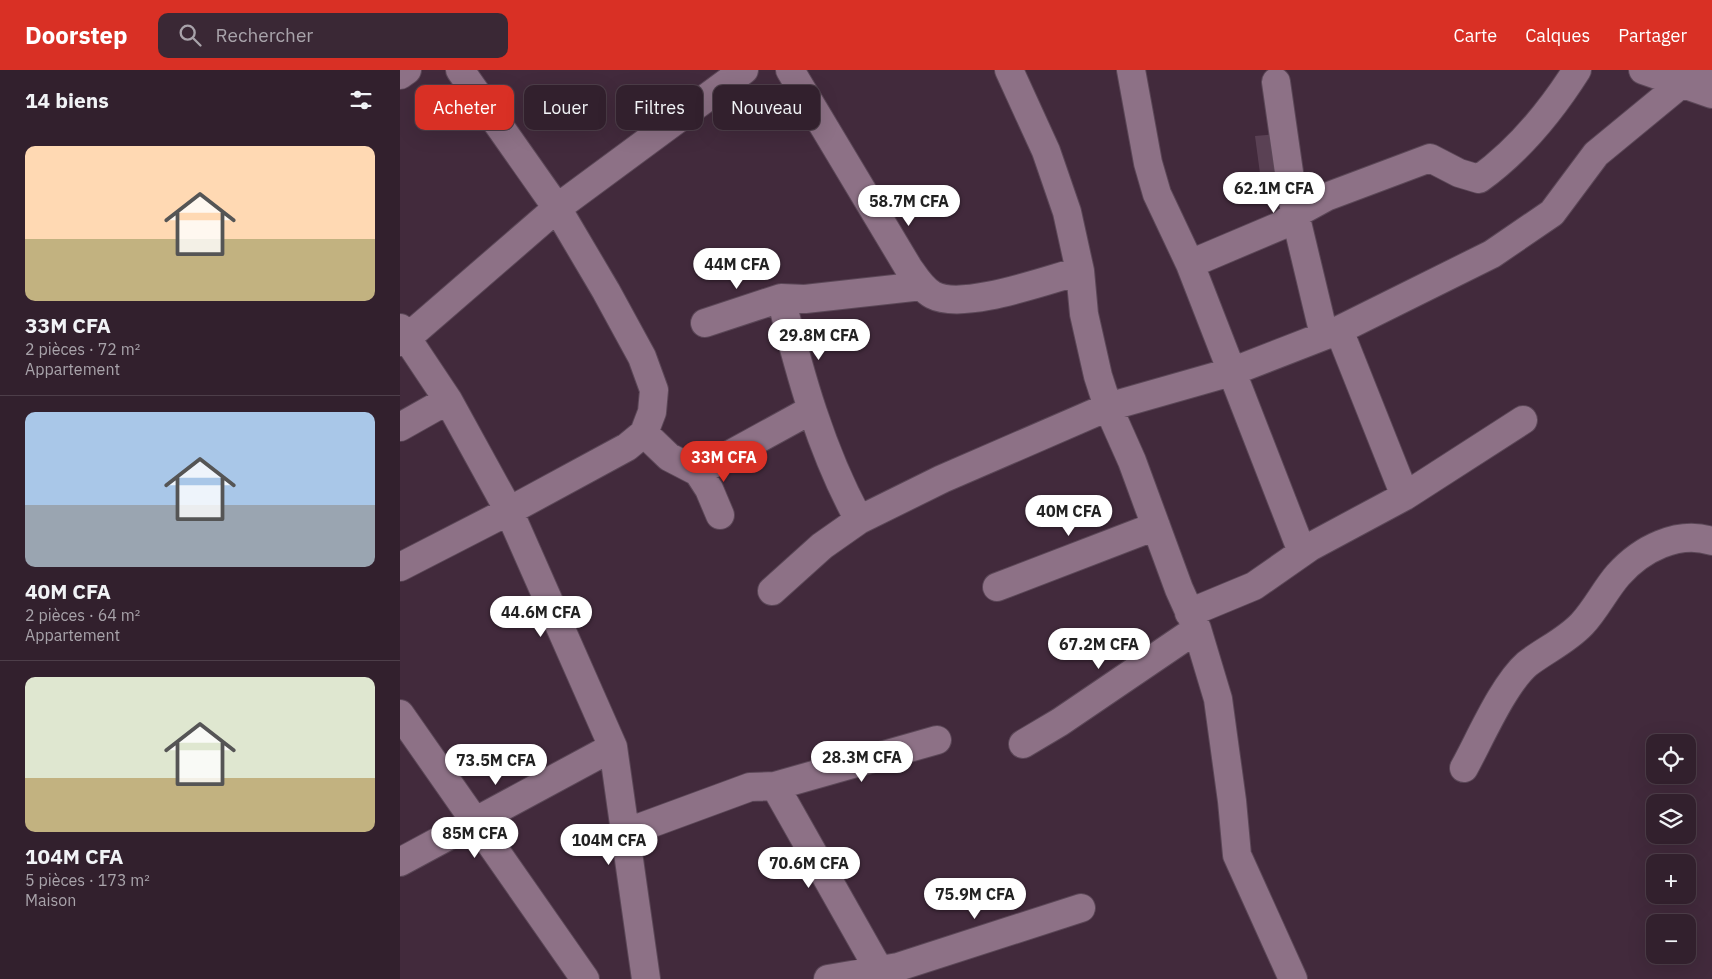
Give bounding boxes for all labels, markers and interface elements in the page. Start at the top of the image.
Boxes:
search box [158,13,508,58]
text: Doorstep [25,19,128,51]
icon: search [176,21,204,49]
text: Rechercher [216,23,313,47]
text: Carte [1454,24,1497,47]
text: Calques [1525,24,1590,47]
text: Partager [1618,24,1687,47]
chip: Acheter [415,85,514,130]
chip: Louer [524,85,606,130]
chip: Filtres [616,85,703,130]
chip: Nouveau [713,85,820,130]
text: 14 biens [25,86,109,114]
icon: filters [347,86,375,114]
pin: 62.1M CFA [1217,172,1331,214]
text: 62.1M CFA [1234,178,1314,198]
icon: home [155,179,245,269]
pin: 58.7M CFA [852,184,966,227]
text: 58.7M CFA [869,191,949,211]
pin: 44M CFA [691,248,783,290]
text: 44M CFA [704,254,770,274]
text: 33M CFA [25,311,111,339]
pin: 29.8M CFA [762,318,876,361]
text: 29.8M CFA [779,325,859,345]
text: 2 pièces · 72 m² [25,339,140,359]
text: Appartement [25,359,120,379]
pin: 33M CFA [678,440,770,483]
icon: home [155,444,245,534]
text: 33M CFA [691,447,757,467]
pin: 40M CFA [1023,494,1115,537]
text: 40M CFA [1036,501,1102,521]
text: 40M CFA [25,577,111,605]
pin: 44.6M CFA [484,596,598,638]
text: 44.6M CFA [501,602,581,622]
text: 2 pièces · 64 m² [25,605,140,625]
text: Appartement [25,625,120,645]
pin: 67.2M CFA [1042,628,1156,670]
text: 67.2M CFA [1059,634,1139,654]
icon: home [155,709,245,799]
map controls [1646,734,1696,964]
button: locate [1646,734,1696,784]
pin: 28.3M CFA [805,740,919,783]
pin: 73.5M CFA [439,744,553,786]
text: 28.3M CFA [822,747,902,767]
text: 73.5M CFA [456,750,536,770]
button: layers [1646,794,1696,844]
pin: 85M CFA [429,816,521,859]
text: 85M CFA [442,823,508,843]
pin: 104M CFA [557,824,661,866]
text: 104M CFA [571,830,647,850]
text: 104M CFA [25,842,123,870]
pin: 70.6M CFA [752,846,866,889]
text: 70.6M CFA [769,853,849,873]
button: + [1646,854,1696,904]
text: 5 pièces · 173 m² [25,870,150,890]
pin: 75.9M CFA [918,878,1032,920]
text: 75.9M CFA [935,884,1015,904]
text: Maison [25,890,76,910]
button: − [1646,914,1696,964]

